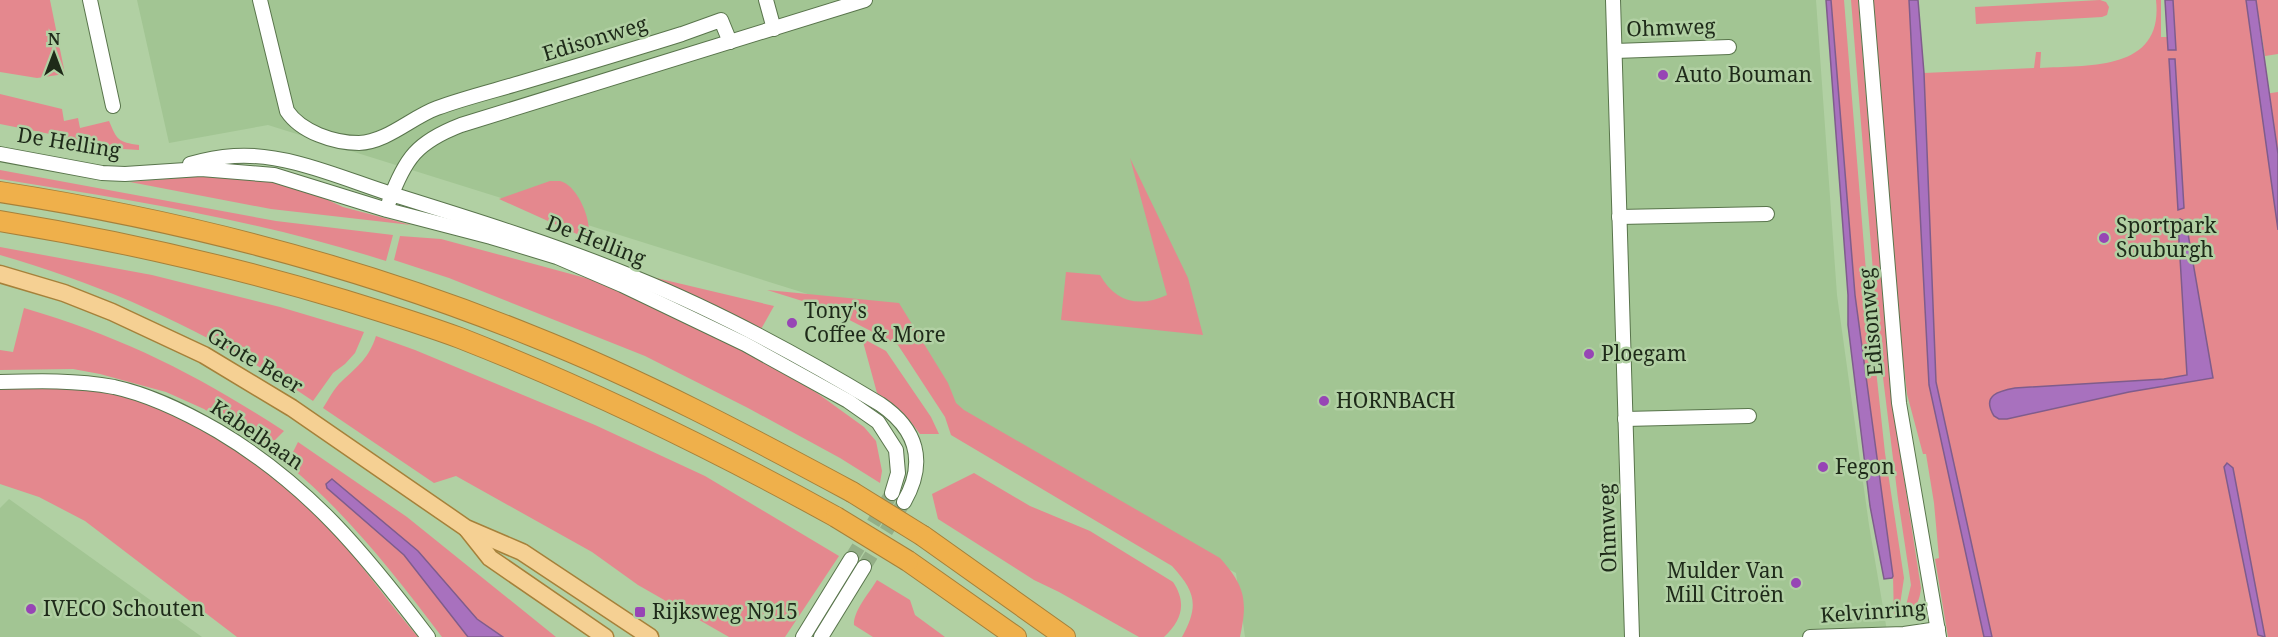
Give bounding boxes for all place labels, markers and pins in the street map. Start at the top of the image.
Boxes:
place label: Auto Bouman [1675,60,1812,88]
marker: Auto Bouman [1656,68,1670,82]
place label: Sportpark Souburgh [2116,211,2217,263]
marker: Sportpark Souburgh [2097,231,2111,245]
place label: Tony's Coffee & More [804,296,946,348]
marker: Tony's Coffee & More [785,316,799,330]
place label: Ploegam [1601,339,1687,367]
marker: Ploegam [1582,347,1596,361]
place label: HORNBACH [1336,386,1455,414]
marker: HORNBACH [1317,394,1331,408]
place label: Fegon [1835,452,1895,480]
marker: Fegon [1816,460,1830,474]
place label: Mulder Van Mill Citroën [1665,556,1784,608]
marker: Mulder Van Mill Citroën [1789,576,1803,590]
place label: IVECO Schouten [43,594,205,622]
place label: Rijksweg N915 [652,597,798,625]
marker: IVECO Schouten [24,602,38,616]
marker: Rijksweg N915 [633,605,647,619]

